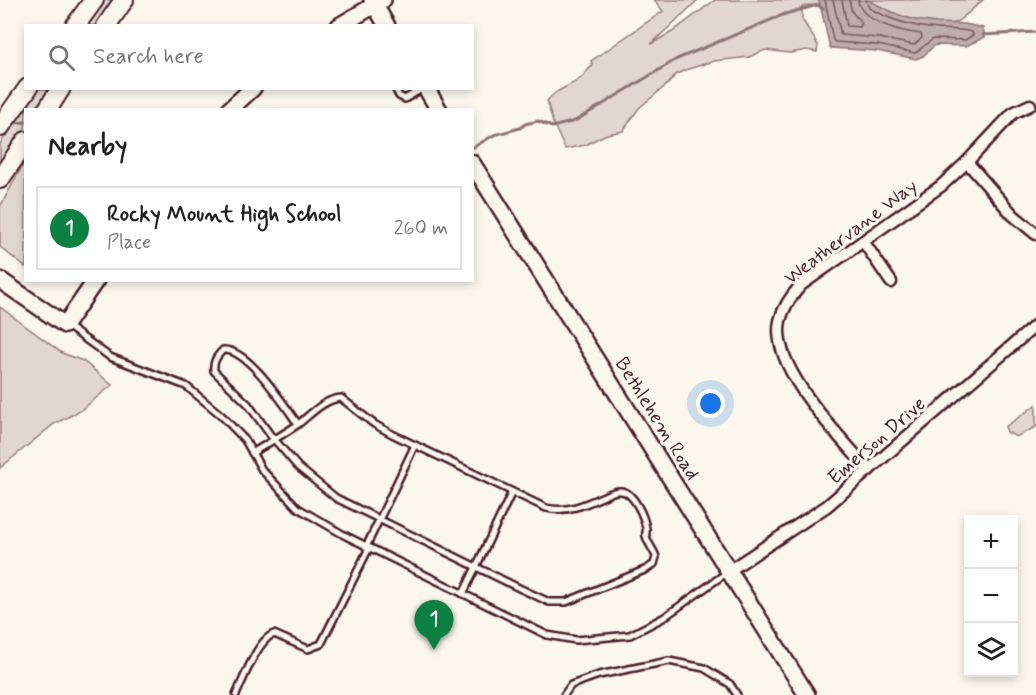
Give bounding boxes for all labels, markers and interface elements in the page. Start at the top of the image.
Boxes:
search box [24,24,474,90]
icon: search [45,41,78,74]
text: Search here [93,43,204,71]
text: Nearby [48,130,127,164]
street label: Weathervane Way [779,173,923,291]
text: Rocky Mount High School [107,201,341,229]
text: 1 [65,215,74,242]
text: 260 m [394,215,448,242]
text: Place [107,229,151,256]
street label: Bethlehem Road [608,352,705,485]
your location [696,389,725,418]
street label: Emerson Drive [822,391,932,491]
map controls [964,515,1018,677]
button: + [964,515,1018,569]
button: − [964,569,1018,623]
pin: 1 [414,600,454,650]
button: layers [964,623,1018,677]

